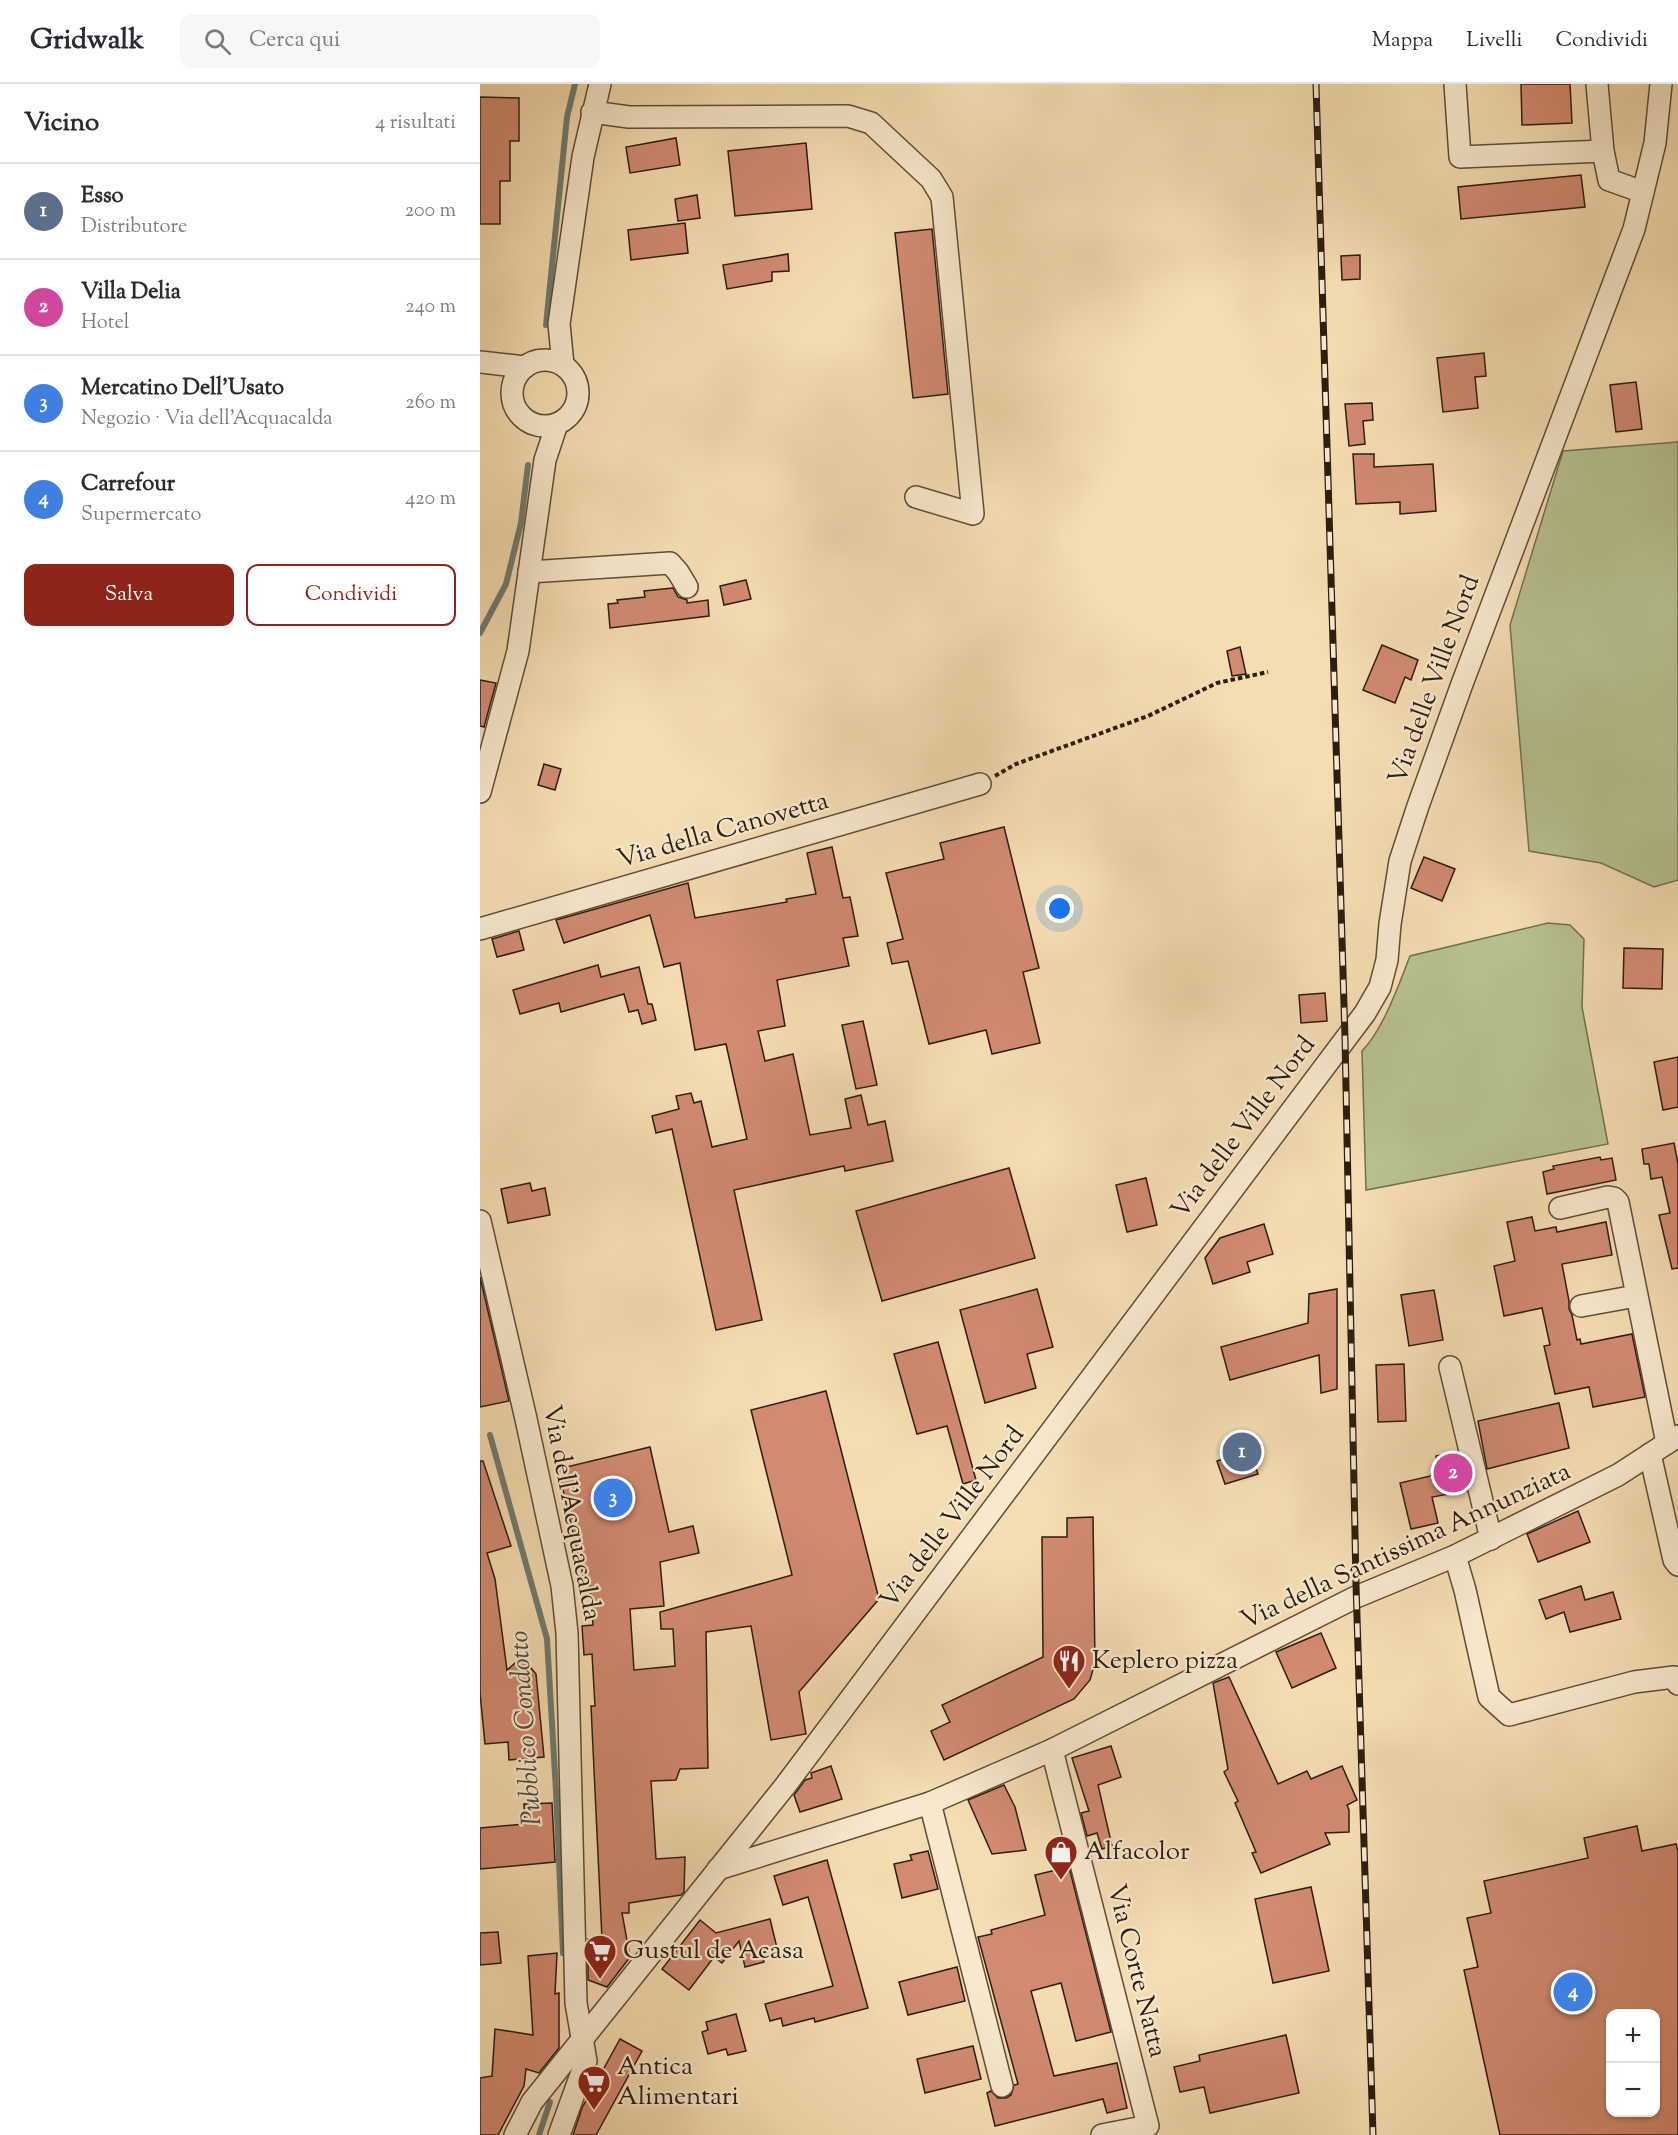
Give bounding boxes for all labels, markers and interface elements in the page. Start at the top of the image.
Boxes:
search box [180,14,600,68]
text: Gridwalk [30,21,144,61]
icon: search [201,25,234,58]
text: Cerca qui [249,25,340,57]
text: Mappa [1372,26,1433,56]
text: Livelli [1466,26,1523,56]
text: Condividi [1556,26,1648,56]
text: Vicino [24,105,99,142]
text: 4 risultati [375,109,456,138]
text: Esso [81,181,124,213]
text: 1 [40,197,47,226]
text: 200 m [405,197,456,226]
text: Distributore [81,213,187,242]
text: Villa Delia [81,277,181,309]
text: 2 [39,293,48,322]
text: 240 m [405,293,456,322]
text: Hotel [81,309,129,338]
text: Mercatino Dell'Usato [81,373,284,405]
text: 3 [39,389,48,418]
text: 260 m [405,389,456,418]
text: Negozio · Via dell'Acquacalda [81,405,333,434]
text: Carrefour [81,469,175,501]
text: 4 [38,485,49,514]
text: 420 m [405,485,456,514]
text: Supermercato [81,501,201,530]
button: Salva [24,564,234,626]
button: Condividi [246,564,456,626]
street label: Via delle Ville Nord [1380,570,1490,790]
street label: Via della Canovetta [613,783,833,879]
your location [1045,894,1074,923]
street label: Via delle Ville Nord [1163,1029,1325,1227]
street label: Via dell'Acquacalda [532,1402,610,1624]
street label: Via delle Ville Nord [872,1419,1034,1617]
pin: 1 [1222,1430,1262,1474]
pin: 2 [1434,1450,1472,1496]
street label: Via della Santissima Annunziata [1235,1454,1577,1640]
pin: 3 [594,1476,632,1520]
water label: Pubblico Condotto [501,1629,553,1827]
restaurant icon: Keplero pizza [1051,1643,1087,1690]
place label: Keplero pizza [1092,1643,1238,1680]
shop icon: Alfacolor [1043,1834,1079,1881]
place label: Alfacolor [1084,1834,1190,1871]
street label: Via Corte Natta [1097,1881,1175,2061]
supermarket icon: Gustul de Acasa [582,1933,618,1980]
place label: Gustul de Acasa [623,1933,804,1970]
pin: 4 [1554,1970,1592,2014]
map controls [1606,2009,1660,2117]
button: + [1606,2009,1660,2063]
place label: Antica Alimentari [617,2049,739,2116]
button: − [1606,2063,1660,2117]
supermarket icon: Antica Alimentari [576,2064,612,2111]

